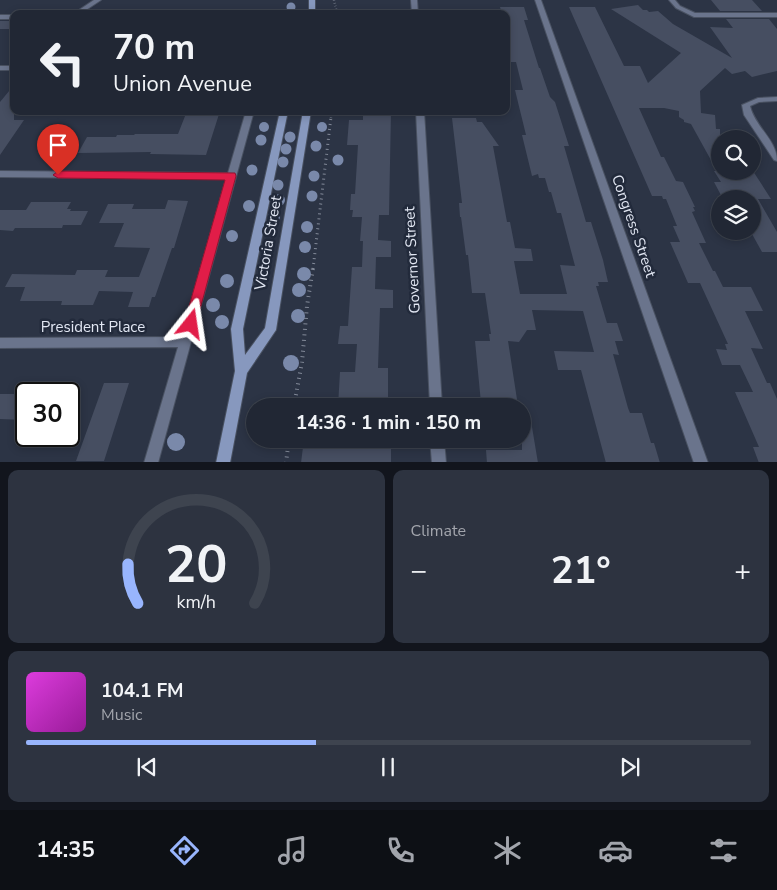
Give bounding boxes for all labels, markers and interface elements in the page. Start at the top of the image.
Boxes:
text: 70 m [113,24,195,71]
icon: left [30,30,95,95]
text: Union Avenue [113,69,252,99]
pin [37,124,79,175]
map controls [711,130,761,240]
button: search [711,130,761,180]
icon: arrive [44,131,72,159]
street label: Congress Street [607,172,661,281]
button: layers [711,190,761,240]
street label: Victoria Street [250,193,286,293]
street label: Governor Street [399,205,425,314]
position arrow [164,297,216,349]
street label: President Place [41,317,145,337]
speed limit sign: 30 [15,382,80,447]
text: 14:36 · 1 min · 150 m [296,410,481,436]
text: Climate [411,520,466,542]
text: 20 [165,529,227,600]
text: 21° [551,545,611,596]
text: − [411,552,427,590]
text: + [734,552,751,590]
text: km/h [177,590,216,614]
text: 104.1 FM [101,678,184,704]
text: Music [101,704,142,726]
icon: previous [133,753,161,781]
icon: pause [374,753,402,781]
icon: next [616,753,644,781]
icon: directions [167,833,202,868]
icon: music [275,833,310,868]
icon: phone [383,833,418,868]
icon: climate [490,833,525,868]
icon: car [598,833,633,868]
icon: filters [706,833,741,868]
text: 14:35 [36,835,95,865]

